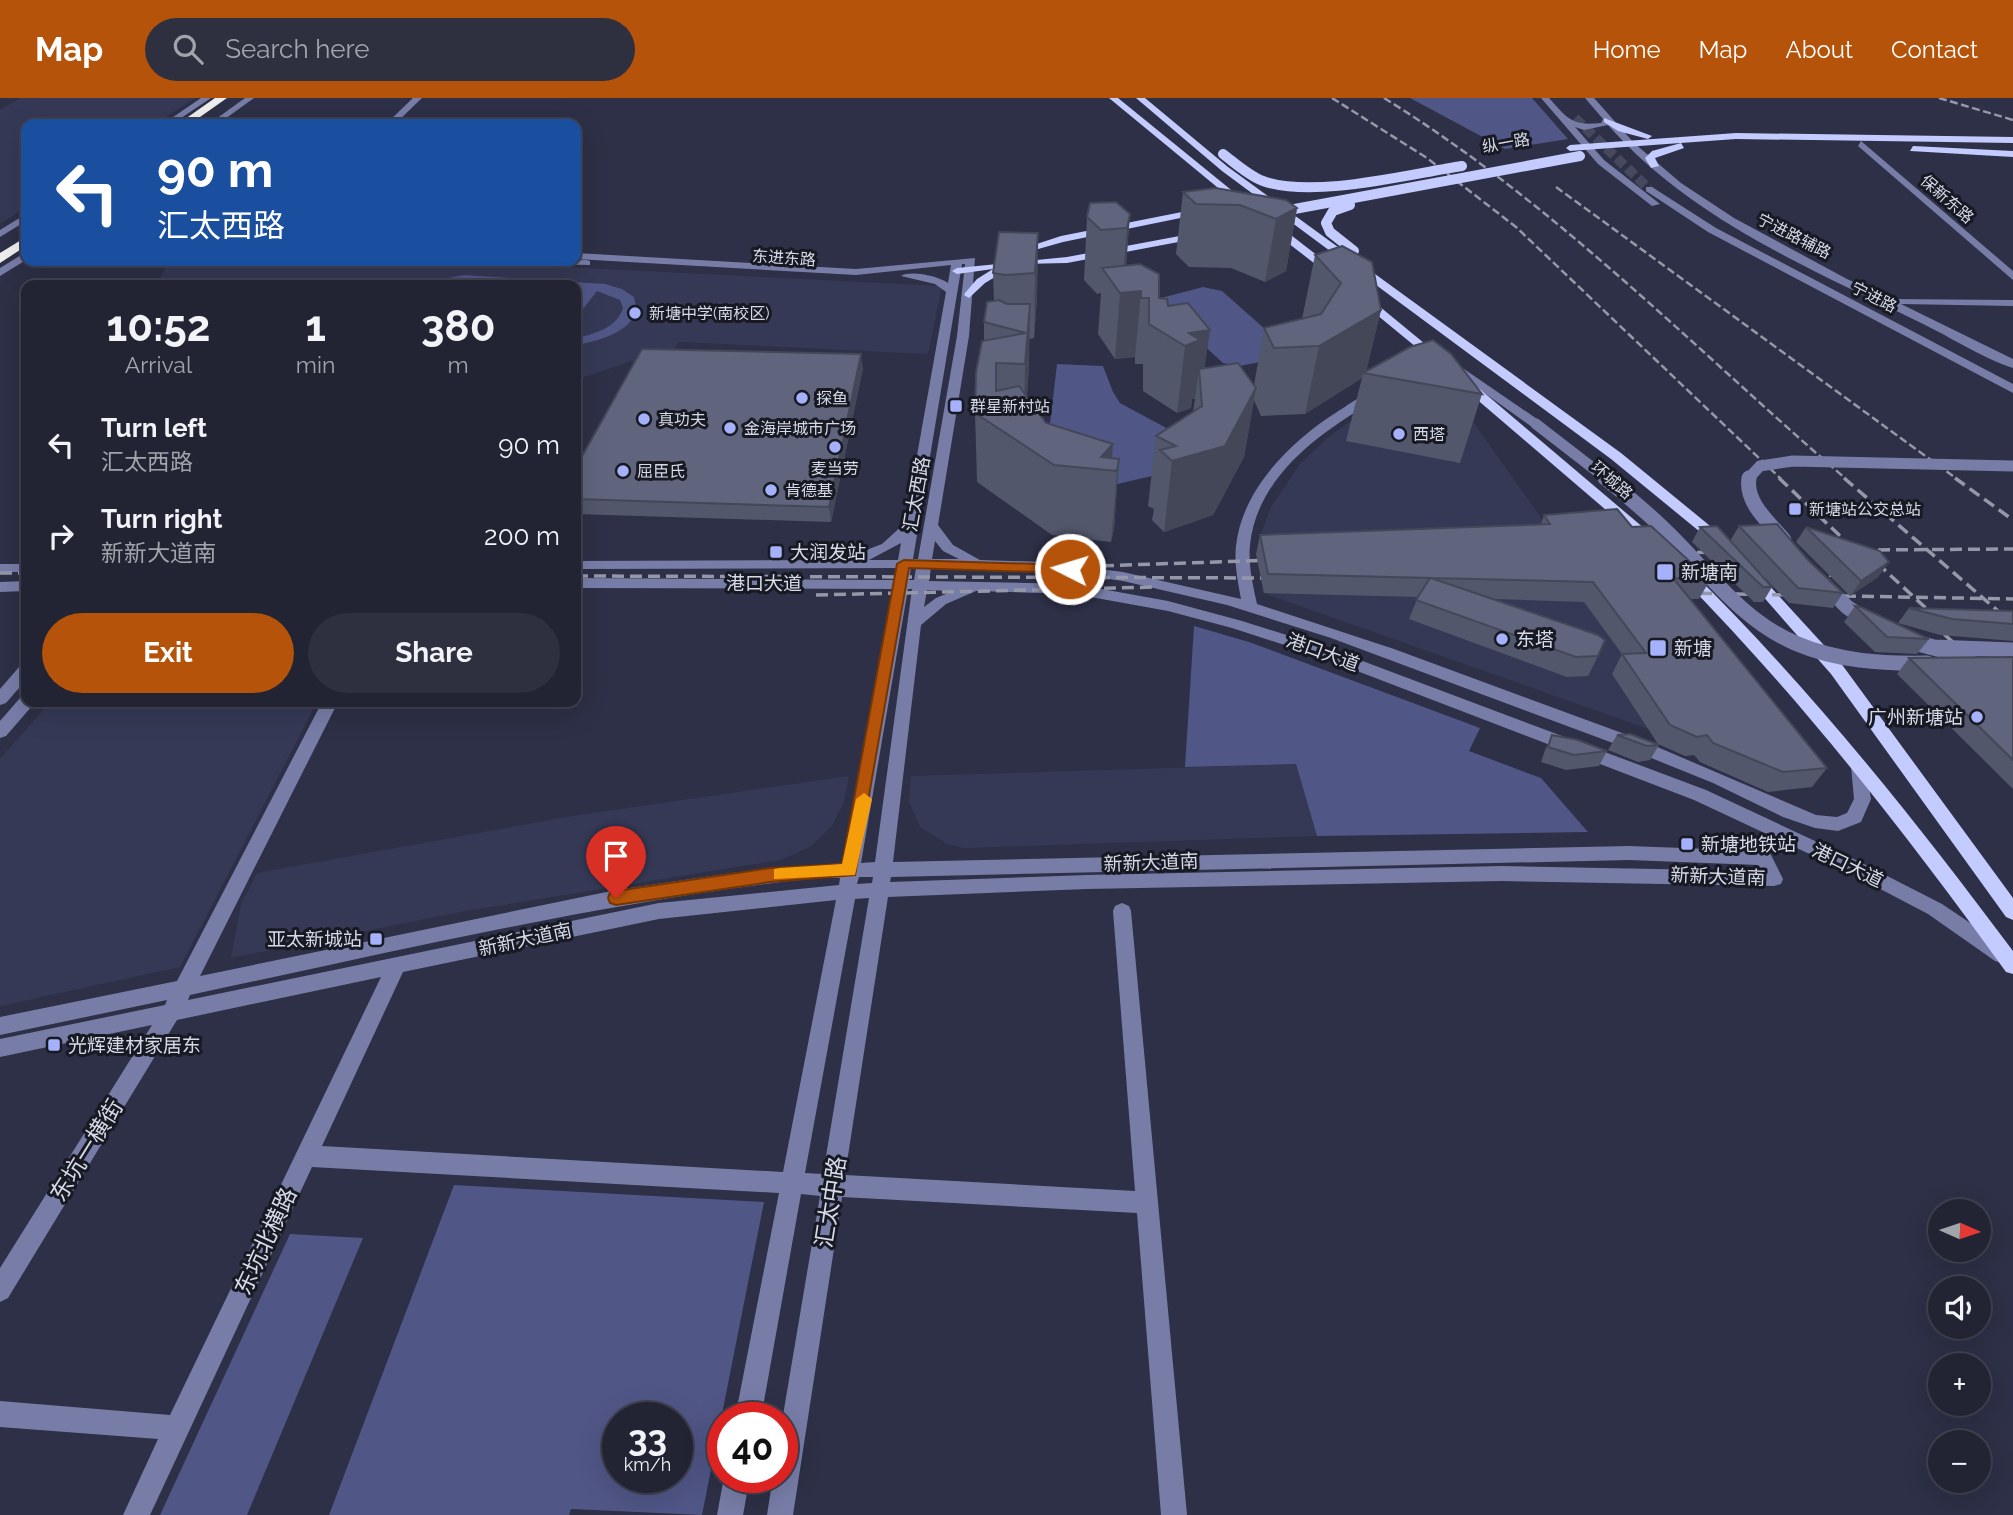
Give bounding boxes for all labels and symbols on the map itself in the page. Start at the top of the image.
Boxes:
street label: 纵一路 [1481,129,1531,157]
street label: 保新东路 [1917,171,1977,227]
street label: 宁进路辅路 [1754,209,1834,263]
street label: 东进东路 [751,246,817,270]
street label: 宁进路 [1848,278,1900,316]
place label: 新塘中学(南校区) [649,304,770,323]
marker: 新塘中学(南校区) [627,305,643,321]
place label: 探鱼 [816,389,848,408]
marker: 探鱼 [794,390,810,406]
place label: 群星新村站 [970,397,1050,416]
marker: 群星新村站 [948,398,964,414]
place label: 真功夫 [658,410,706,429]
marker: 真功夫 [636,411,652,427]
place label: 金海岸城市广场 [744,419,856,438]
marker: 金海岸城市广场 [722,420,738,436]
place label: 西塔 [1413,425,1445,444]
marker: 西塔 [1391,426,1407,442]
marker: 麦当劳 [827,439,843,455]
street label: 汇太西路 [899,455,933,533]
street label: 环城路 [1588,457,1636,503]
place label: 麦当劳 [811,459,859,478]
place label: 屈臣氏 [637,462,685,481]
marker: 屈臣氏 [615,463,631,479]
place label: 肯德基 [785,481,833,500]
marker: 肯德基 [763,482,779,498]
place label: 新塘站公交总站 [1809,500,1921,519]
marker: 新塘站公交总站 [1787,501,1803,517]
position arrow [1033,532,1107,606]
place label: 大润发站 [790,541,866,563]
marker: 大润发站 [768,544,784,560]
place label: 新塘南 [1681,561,1738,583]
marker: 新塘南 [1655,562,1675,582]
street label: 港口大道 [726,572,802,594]
place label: 东塔 [1516,628,1554,650]
street label: 港口大道 [1284,629,1362,675]
marker: 东塔 [1494,631,1510,647]
place label: 新塘 [1674,637,1712,659]
marker: 新塘 [1648,638,1668,658]
place label: 广州新塘站 [1868,706,1963,728]
marker: 广州新塘站 [1969,709,1985,725]
pin [586,826,646,898]
place label: 新塘地铁站 [1701,833,1796,855]
marker: 新塘地铁站 [1679,836,1695,852]
street label: 港口大道 [1809,838,1887,892]
street label: 新新大道南 [1103,849,1199,875]
street label: 新新大道南 [1670,863,1766,889]
street label: 新新大道南 [476,918,574,960]
place label: 亚太新城站 [267,928,362,950]
marker: 亚太新城站 [368,931,384,947]
place label: 光辉建材家居东 [68,1034,201,1056]
marker: 光辉建材家居东 [46,1037,62,1053]
street label: 东坑一横街 [44,1094,128,1206]
street label: 汇太中路 [809,1154,851,1250]
street label: 东坑北横路 [228,1183,302,1299]
north arrow [1928,1199,1992,1262]
speed limit sign: 40 [707,1402,798,1493]

